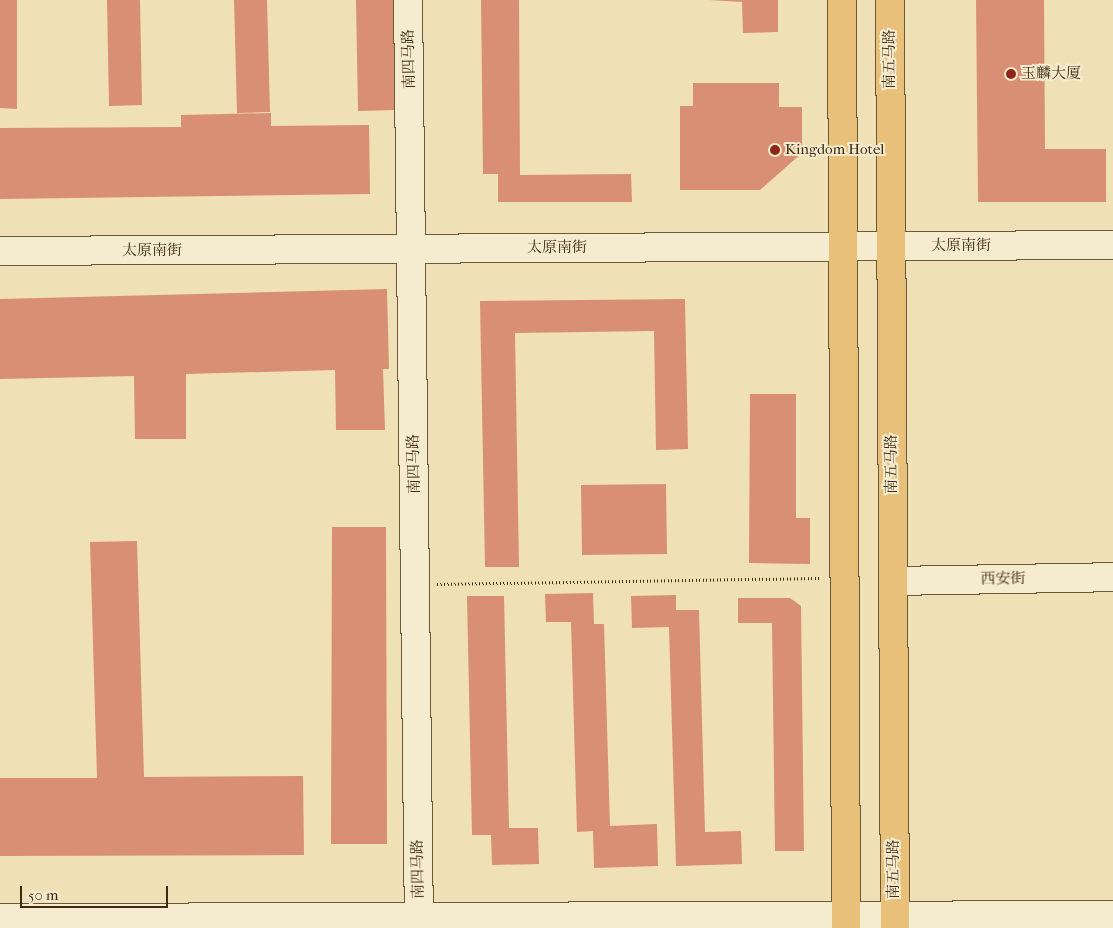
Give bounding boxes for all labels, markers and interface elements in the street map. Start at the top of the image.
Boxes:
street label: 南四马路 [399,29,419,89]
street label: 南五马路 [881,29,899,89]
place label: 玉麟大厦 [1021,65,1081,83]
marker: 玉麟大厦 [1005,68,1017,80]
place label: Kingdom Hotel [785,141,884,159]
marker: Kingdom Hotel [769,144,781,156]
street label: 太原南街 [931,237,991,255]
street label: 太原南街 [527,239,587,257]
street label: 太原南街 [122,242,182,260]
street label: 南四马路 [404,434,424,494]
street label: 南五马路 [883,434,901,494]
street label: 西安街 [980,570,1026,588]
street label: 南四马路 [408,839,428,899]
street label: 南五马路 [885,839,903,899]
scale bar [22,876,170,908]
text: 50 m [28,886,58,904]

